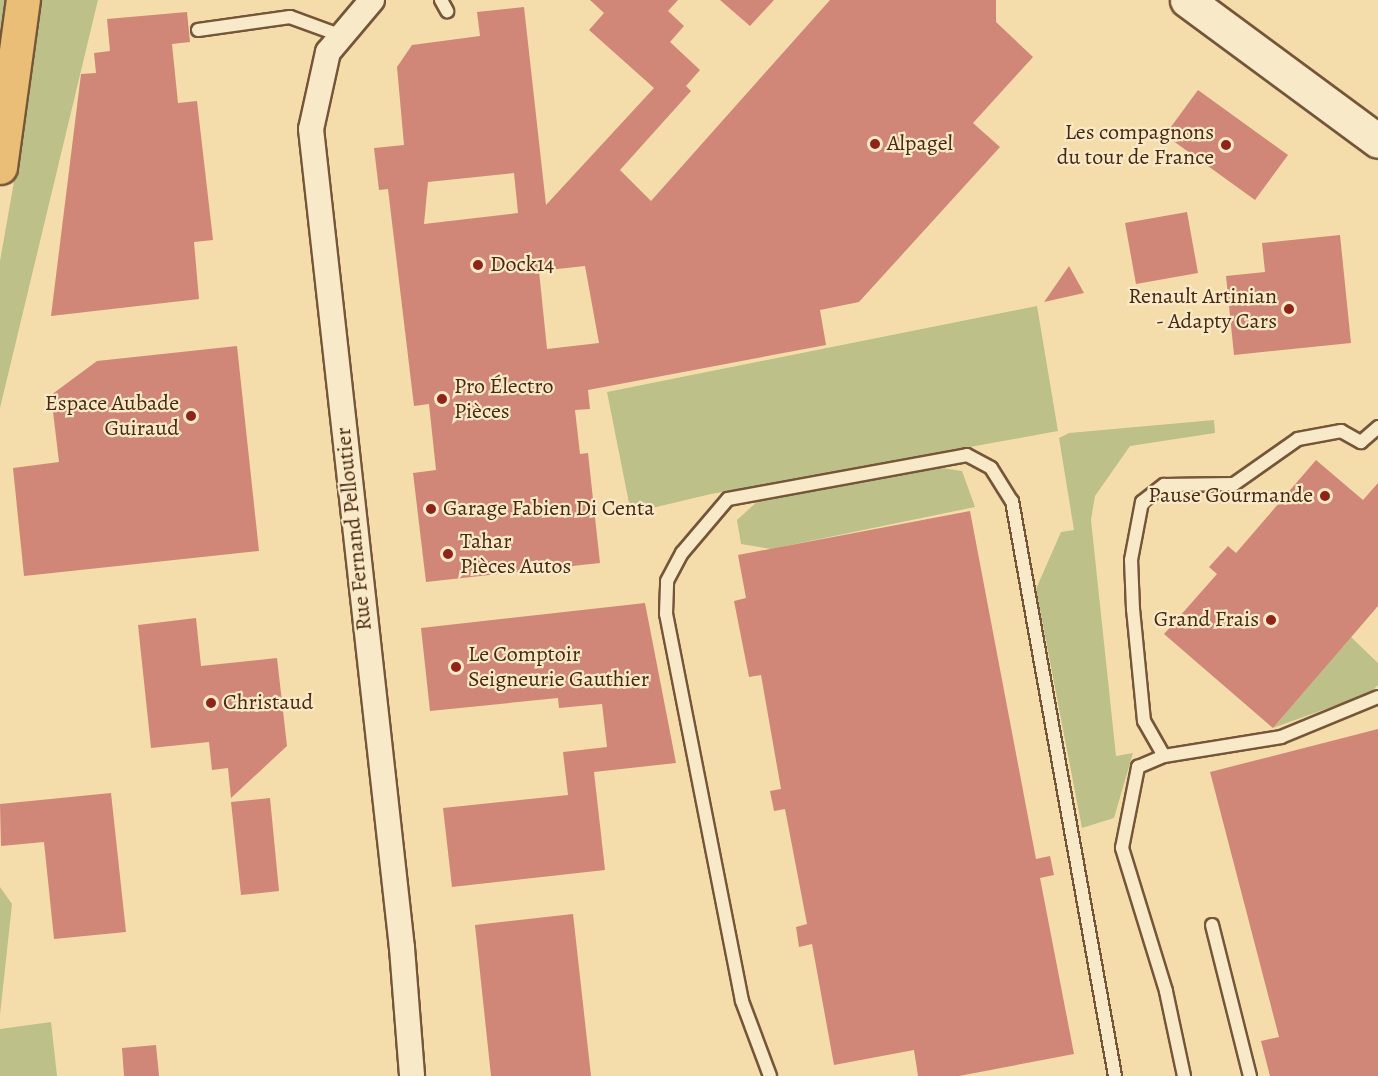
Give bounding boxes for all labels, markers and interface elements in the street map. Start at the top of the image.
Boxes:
place label: Les compagnons du tour de France [1057,119,1214,170]
place label: Alpagel [887,131,953,157]
marker: Alpagel [868,137,882,151]
marker: Les compagnons du tour de France [1219,138,1233,152]
place label: Dock14 [490,252,554,278]
marker: Dock14 [471,258,485,272]
place label: Renault Artinian - Adapty Cars [1128,283,1277,334]
marker: Renault Artinian - Adapty Cars [1282,302,1296,316]
place label: Pro Électro Pièces [454,373,553,424]
place label: Espace Aubade Guiraud [45,390,179,442]
marker: Pro Électro Pièces [435,392,449,406]
marker: Espace Aubade Guiraud [184,409,198,423]
street label: Rue Fernand Pelloutier [330,426,378,632]
place label: Pause Gourmande [1148,483,1313,509]
marker: Pause Gourmande [1318,489,1332,503]
place label: Garage Fabien Di Centa [443,496,654,522]
marker: Garage Fabien Di Centa [424,502,438,516]
place label: Tahar Pièces Autos [460,528,571,580]
marker: Tahar Pièces Autos [441,547,455,561]
place label: Grand Frais [1154,607,1259,633]
marker: Grand Frais [1264,613,1278,627]
place label: Le Comptoir Seigneurie Gauthier [468,641,649,692]
marker: Le Comptoir Seigneurie Gauthier [449,660,463,674]
place label: Christaud [223,690,313,716]
marker: Christaud [204,696,218,710]

